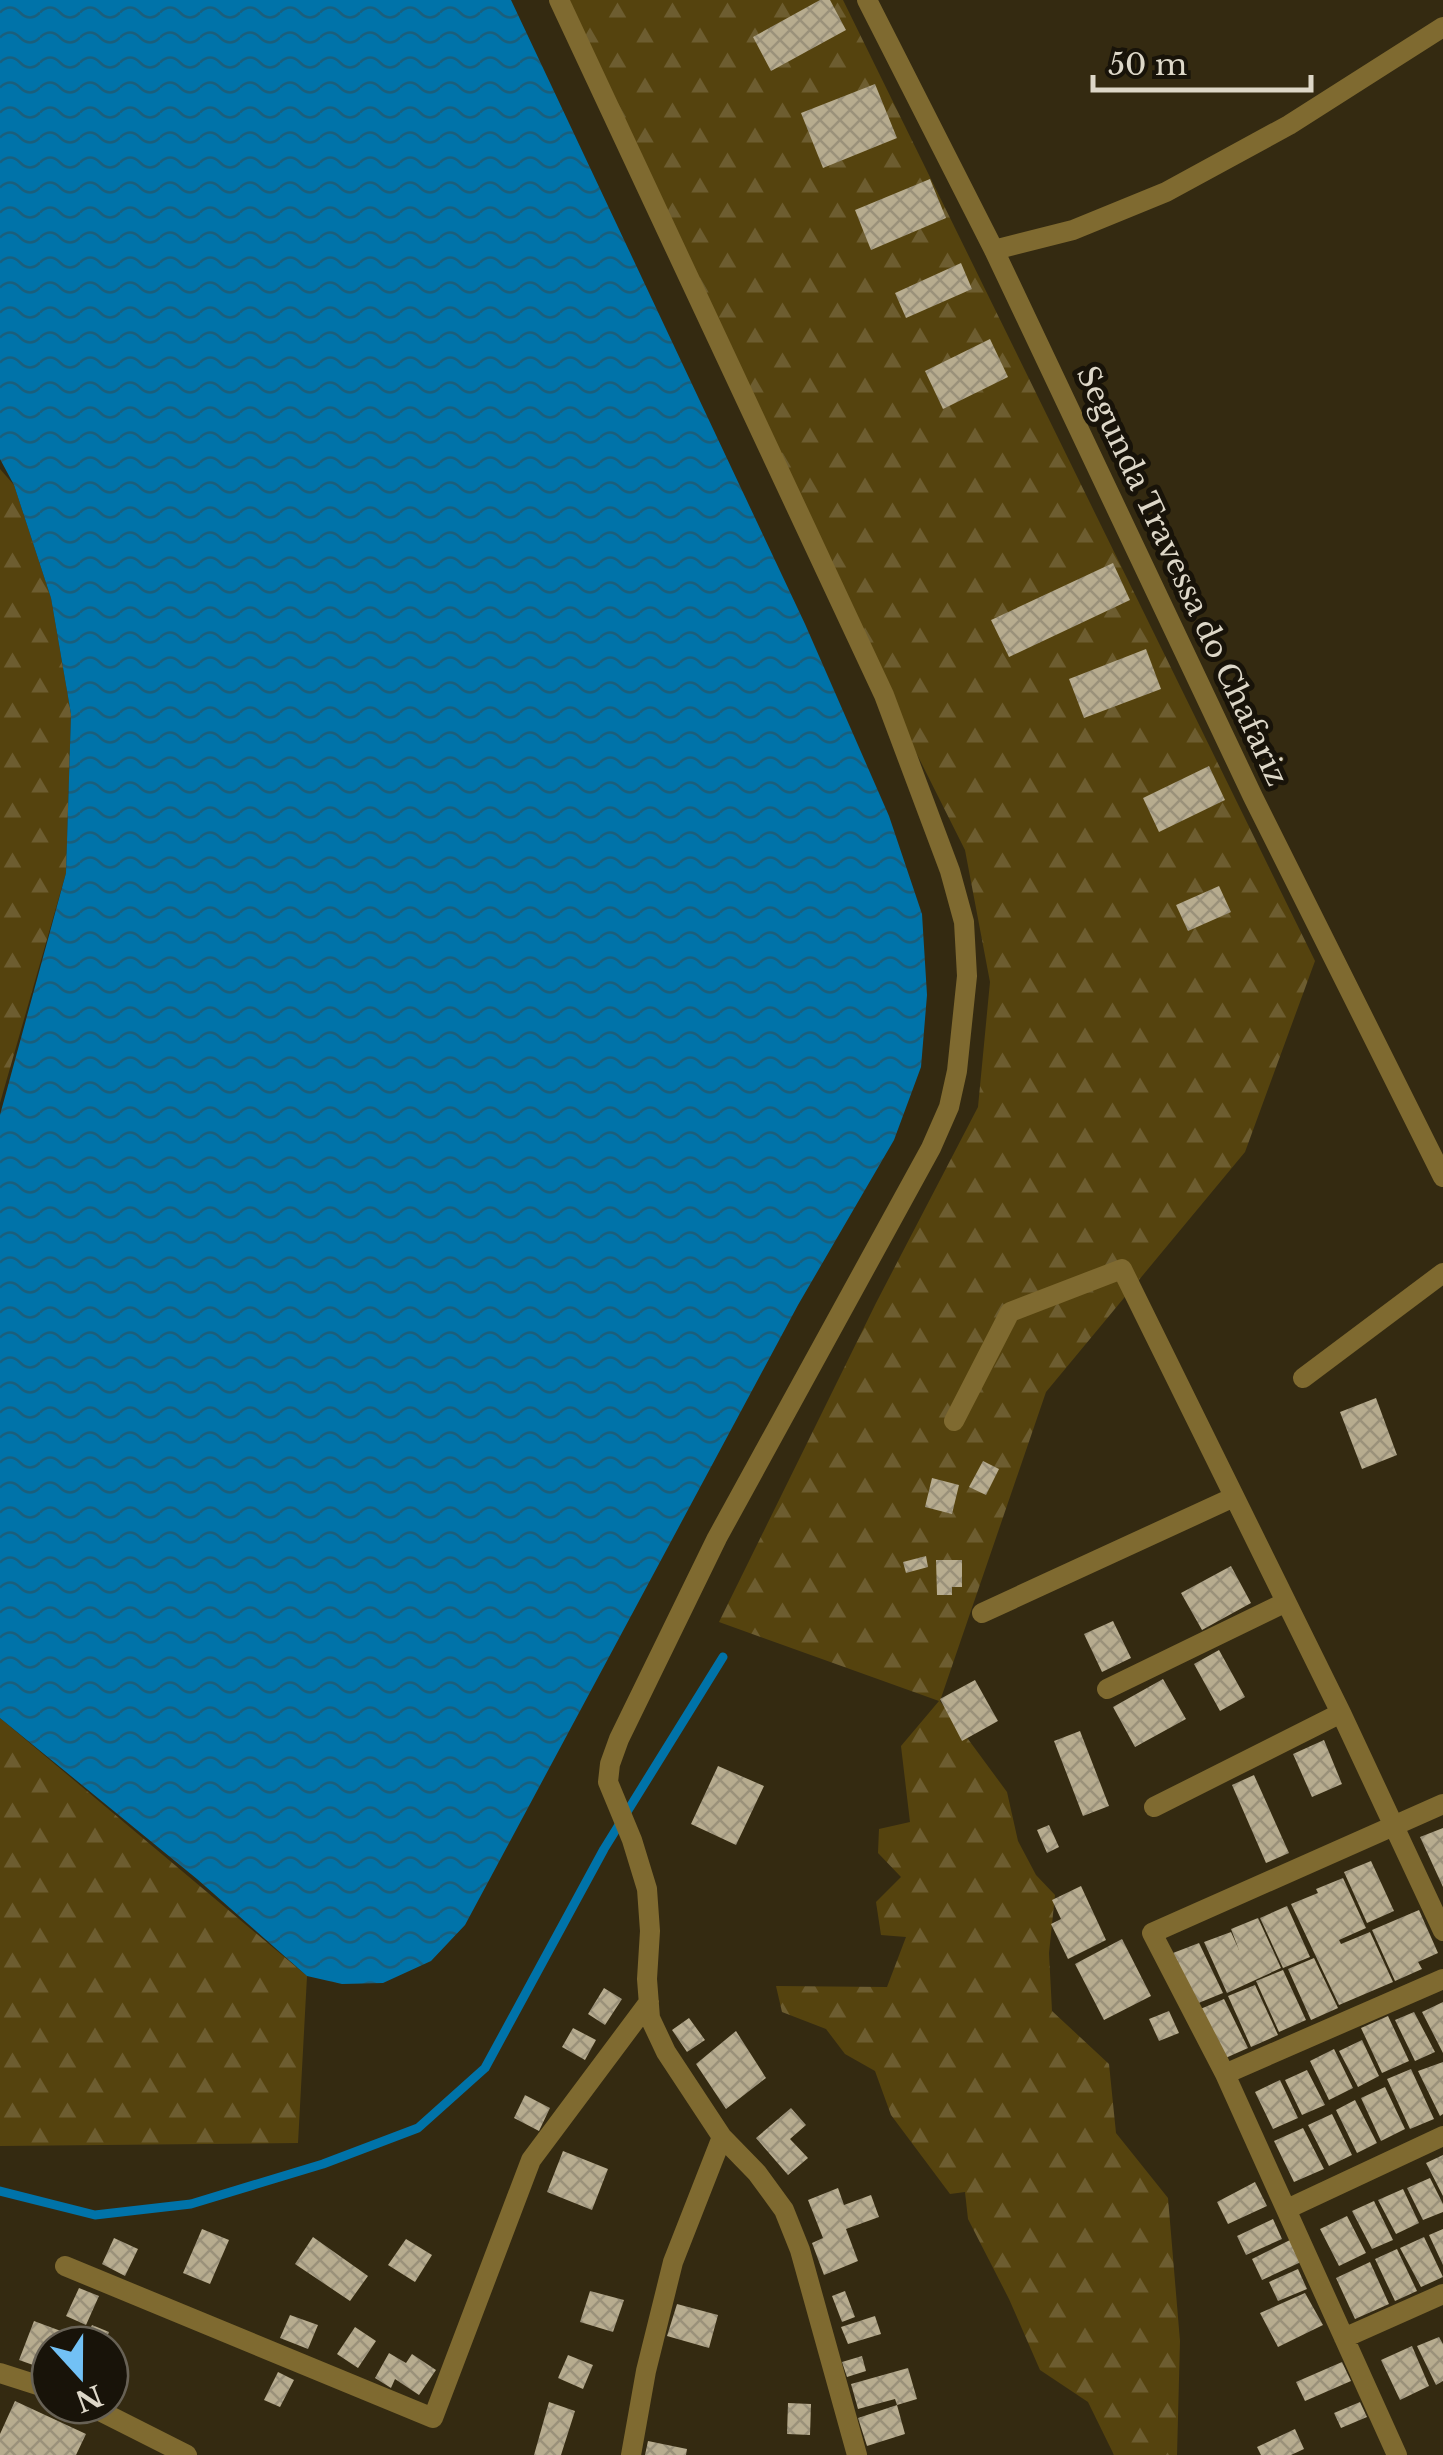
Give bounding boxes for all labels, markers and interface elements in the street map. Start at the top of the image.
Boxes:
scale bar [1093,30,1310,92]
text: 50 m [1108,46,1187,83]
street label: Segunda Travessa do Chafariz [1069,360,1296,791]
north arrow [30,2325,130,2425]
text: N [70,2377,107,2419]

